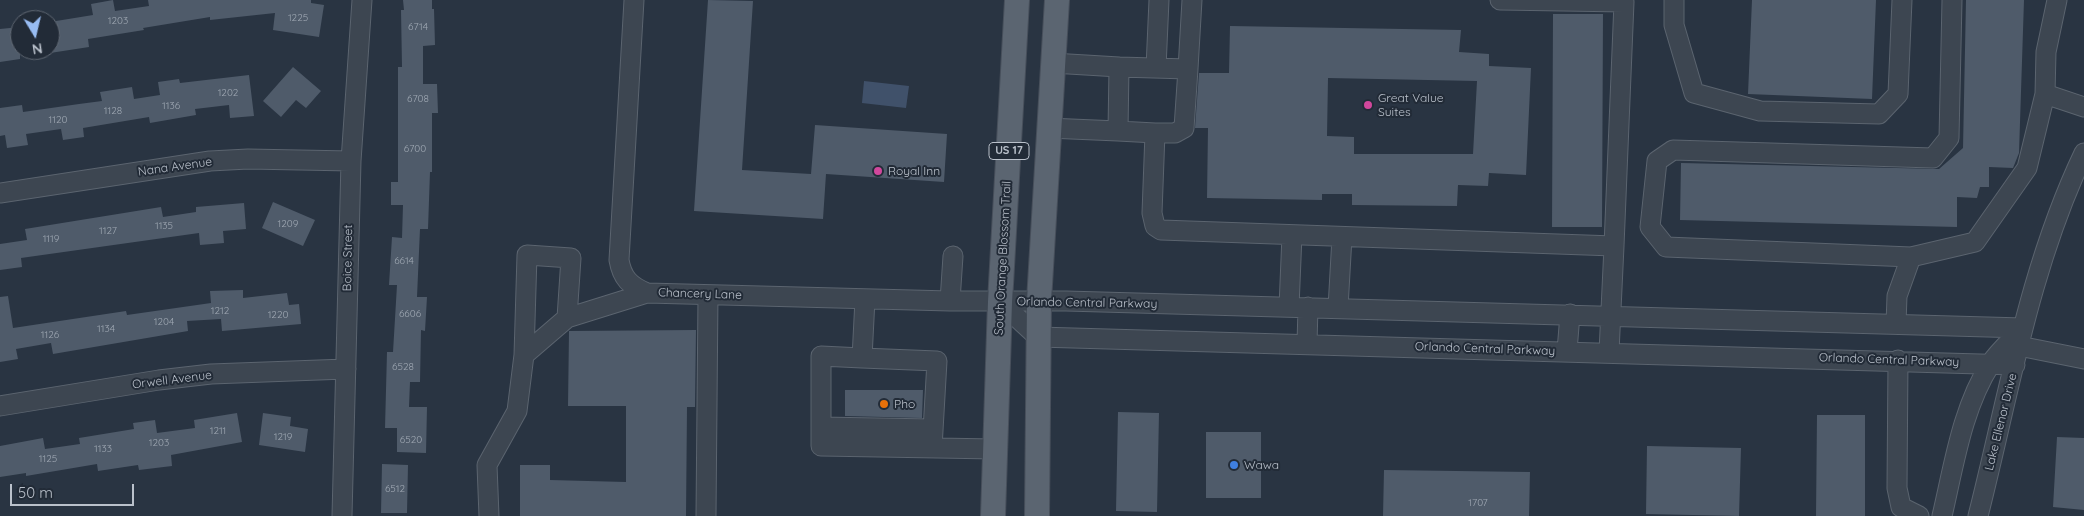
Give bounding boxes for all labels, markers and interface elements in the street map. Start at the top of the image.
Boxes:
north arrow [10,10,60,60]
house number: 1225 [288,12,308,24]
house number: 1203 [108,15,128,27]
house number: 6714 [408,21,428,33]
text: N [31,39,44,59]
house number: 1202 [218,87,238,99]
place label: Great Value Suites [1378,91,1444,119]
house number: 6708 [407,93,429,105]
marker: Great Value Suites [1362,99,1374,111]
house number: 1136 [162,100,180,112]
house number: 1128 [104,105,122,117]
house number: 1120 [49,114,67,126]
road number: US 17 [989,142,1029,160]
house number: 6700 [404,143,426,155]
street label: Nana Avenue [137,155,213,179]
place label: Royal Inn [888,164,940,178]
marker: Royal Inn [872,165,884,177]
street label: South Orange Blossom Trail [992,181,1014,335]
house number: 1209 [278,218,298,230]
house number: 1135 [155,220,173,232]
house number: 1127 [99,225,117,237]
street label: Boice Street [340,225,356,291]
house number: 1119 [43,233,59,245]
house number: 6614 [394,255,414,267]
street label: Chancery Lane [658,285,742,303]
street label: Orlando Central Parkway [1017,295,1157,311]
house number: 1212 [211,305,229,317]
house number: 6606 [399,308,421,320]
house number: 1220 [268,309,288,321]
house number: 1204 [154,316,174,328]
house number: 1134 [97,323,115,335]
house number: 1126 [41,329,59,341]
street label: Orlando Central Parkway [1415,339,1555,359]
street label: Orlando Central Parkway [1819,350,1959,370]
house number: 6528 [392,361,414,373]
street label: Orwell Avenue [131,368,213,392]
street label: Lake Ellenor Drive [1982,372,2020,472]
place label: Pho [894,397,915,411]
marker: Pho [878,398,890,410]
house number: 1211 [210,425,226,437]
house number: 1219 [274,431,292,443]
house number: 6520 [400,434,422,446]
house number: 1203 [149,437,169,449]
house number: 1133 [94,443,112,455]
house number: 1125 [39,453,57,465]
place label: Wawa [1244,458,1279,472]
marker: Wawa [1228,459,1240,471]
scale bar [12,474,136,506]
text: 50 m [18,483,53,502]
house number: 6512 [385,483,405,495]
house number: 1707 [1468,497,1488,509]

